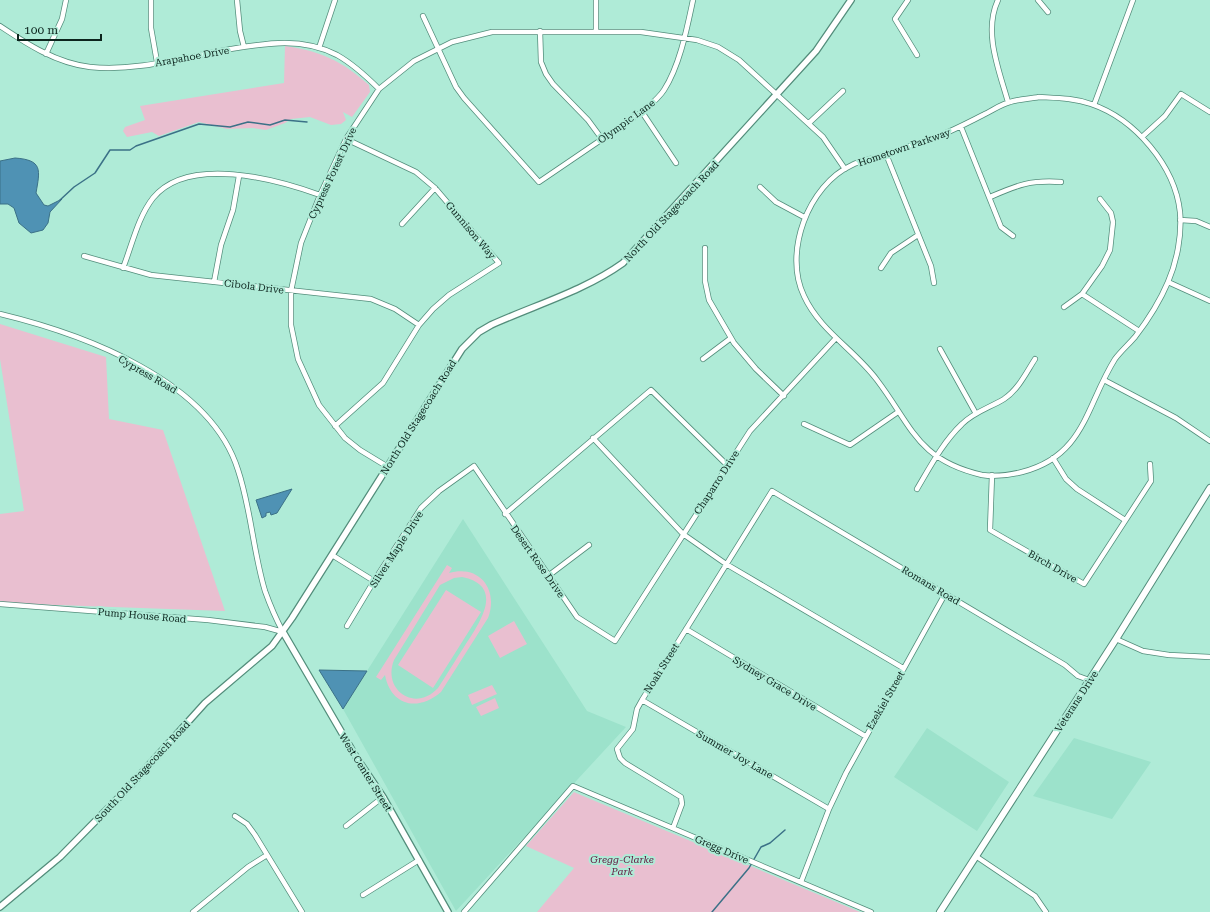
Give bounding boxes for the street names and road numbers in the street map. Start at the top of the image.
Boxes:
street label: Arapahoe Drive [154,44,230,68]
street label: Olympic Lane [596,97,657,146]
street label: Cypress Forest Drive [306,125,359,221]
street label: Hometown Parkway [857,126,952,168]
street label: North Old Stagecoach Road [622,158,721,264]
street label: Gunnison Way [444,200,498,261]
street label: Cibola Drive [223,277,285,296]
street label: Cypress Road [116,353,180,396]
street label: North Old Stagecoach Road [378,357,459,477]
street label: Chaparro Drive [692,448,741,516]
street label: Silver Maple Drive [368,509,426,590]
street label: Desert Rose Drive [508,523,567,600]
street label: Birch Drive [1026,548,1080,585]
street label: Romans Road [900,564,962,607]
street label: Pump House Road [97,606,187,625]
street label: Noah Street [642,641,681,695]
street label: Sydney Grace Drive [731,654,819,713]
street label: Veterans Drive [1053,668,1100,734]
street label: Ezekiel Street [864,669,907,731]
street label: South Old Stagecoach Road [93,718,192,824]
street label: Summer Joy Lane [695,728,775,781]
street label: West Center Street [337,731,394,813]
street label: Gregg Drive [693,833,751,866]

